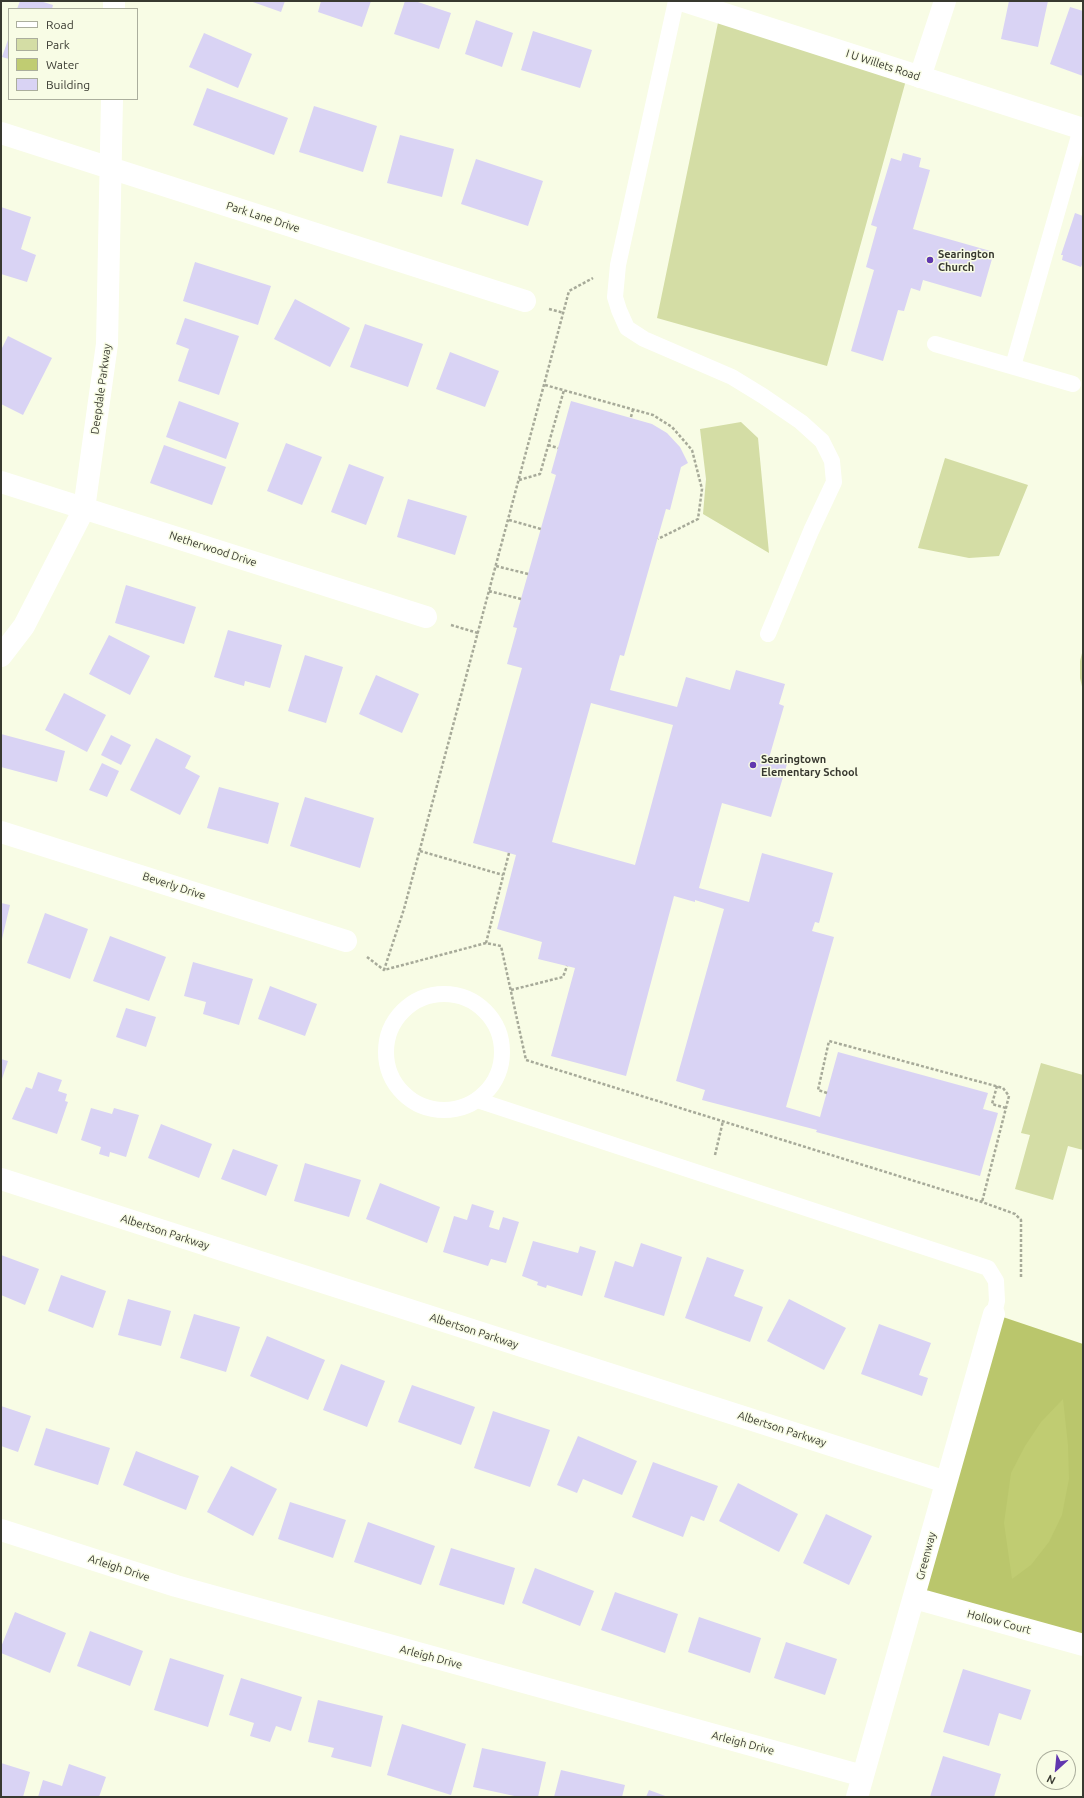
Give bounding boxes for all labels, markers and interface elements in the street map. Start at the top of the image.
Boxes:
legend [8,8,138,100]
text: Road [46,18,74,31]
text: Park [46,38,70,51]
street label: I U Willets Road [844,47,922,83]
text: Water [46,58,79,71]
text: Building [46,78,90,91]
street label: Park Lane Drive [225,199,301,235]
place label: Searington Church [938,247,995,273]
marker: Searington Church [925,255,935,265]
street label: Deepdale Parkway [88,343,114,435]
street label: Netherwood Drive [168,529,258,569]
place label: Searingtown Elementary School [761,752,858,778]
marker: Searingtown Elementary School [748,760,758,770]
street label: Beverly Drive [141,870,207,902]
street label: Albertson Parkway [119,1211,211,1253]
street label: Albertson Parkway [428,1310,520,1352]
street label: Albertson Parkway [736,1408,828,1450]
street label: Greenway [913,1530,939,1582]
street label: Arleigh Drive [86,1552,152,1584]
street label: Hollow Court [966,1607,1032,1637]
street label: Arleigh Drive [398,1642,464,1672]
street label: Arleigh Drive [710,1728,776,1758]
north arrow [1036,1750,1076,1790]
text: N [1045,1773,1057,1787]

